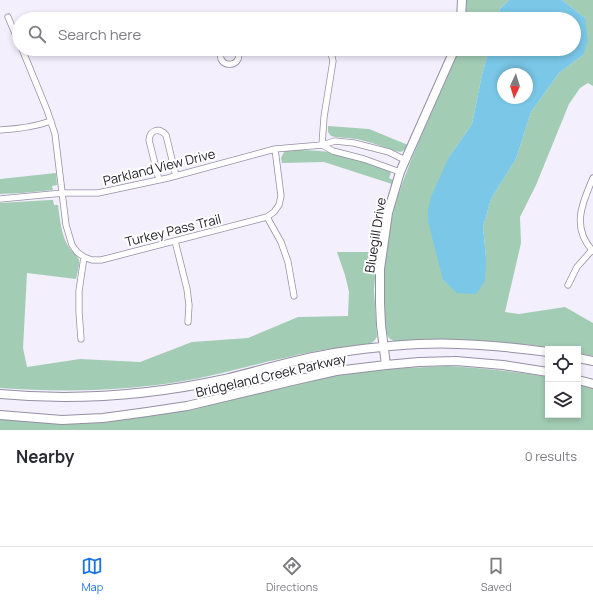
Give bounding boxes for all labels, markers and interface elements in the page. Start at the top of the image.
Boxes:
search box [12,12,581,56]
icon: search [26,23,48,45]
text: Search here [58,24,141,45]
north arrow [497,68,533,104]
street label: Parkland View Drive [101,144,217,190]
street label: Bluegill Drive [360,196,390,274]
street label: Turkey Pass Trail [123,209,223,251]
map controls [545,346,581,418]
button: locate [545,346,581,382]
street label: Bridgeland Creek Parkway [194,349,348,401]
button: layers [545,382,581,418]
text: Nearby [16,445,74,468]
text: 0 results [525,447,577,465]
tab: Map [81,555,103,594]
tab: Directions [266,555,318,594]
tab: Saved [481,555,512,594]

